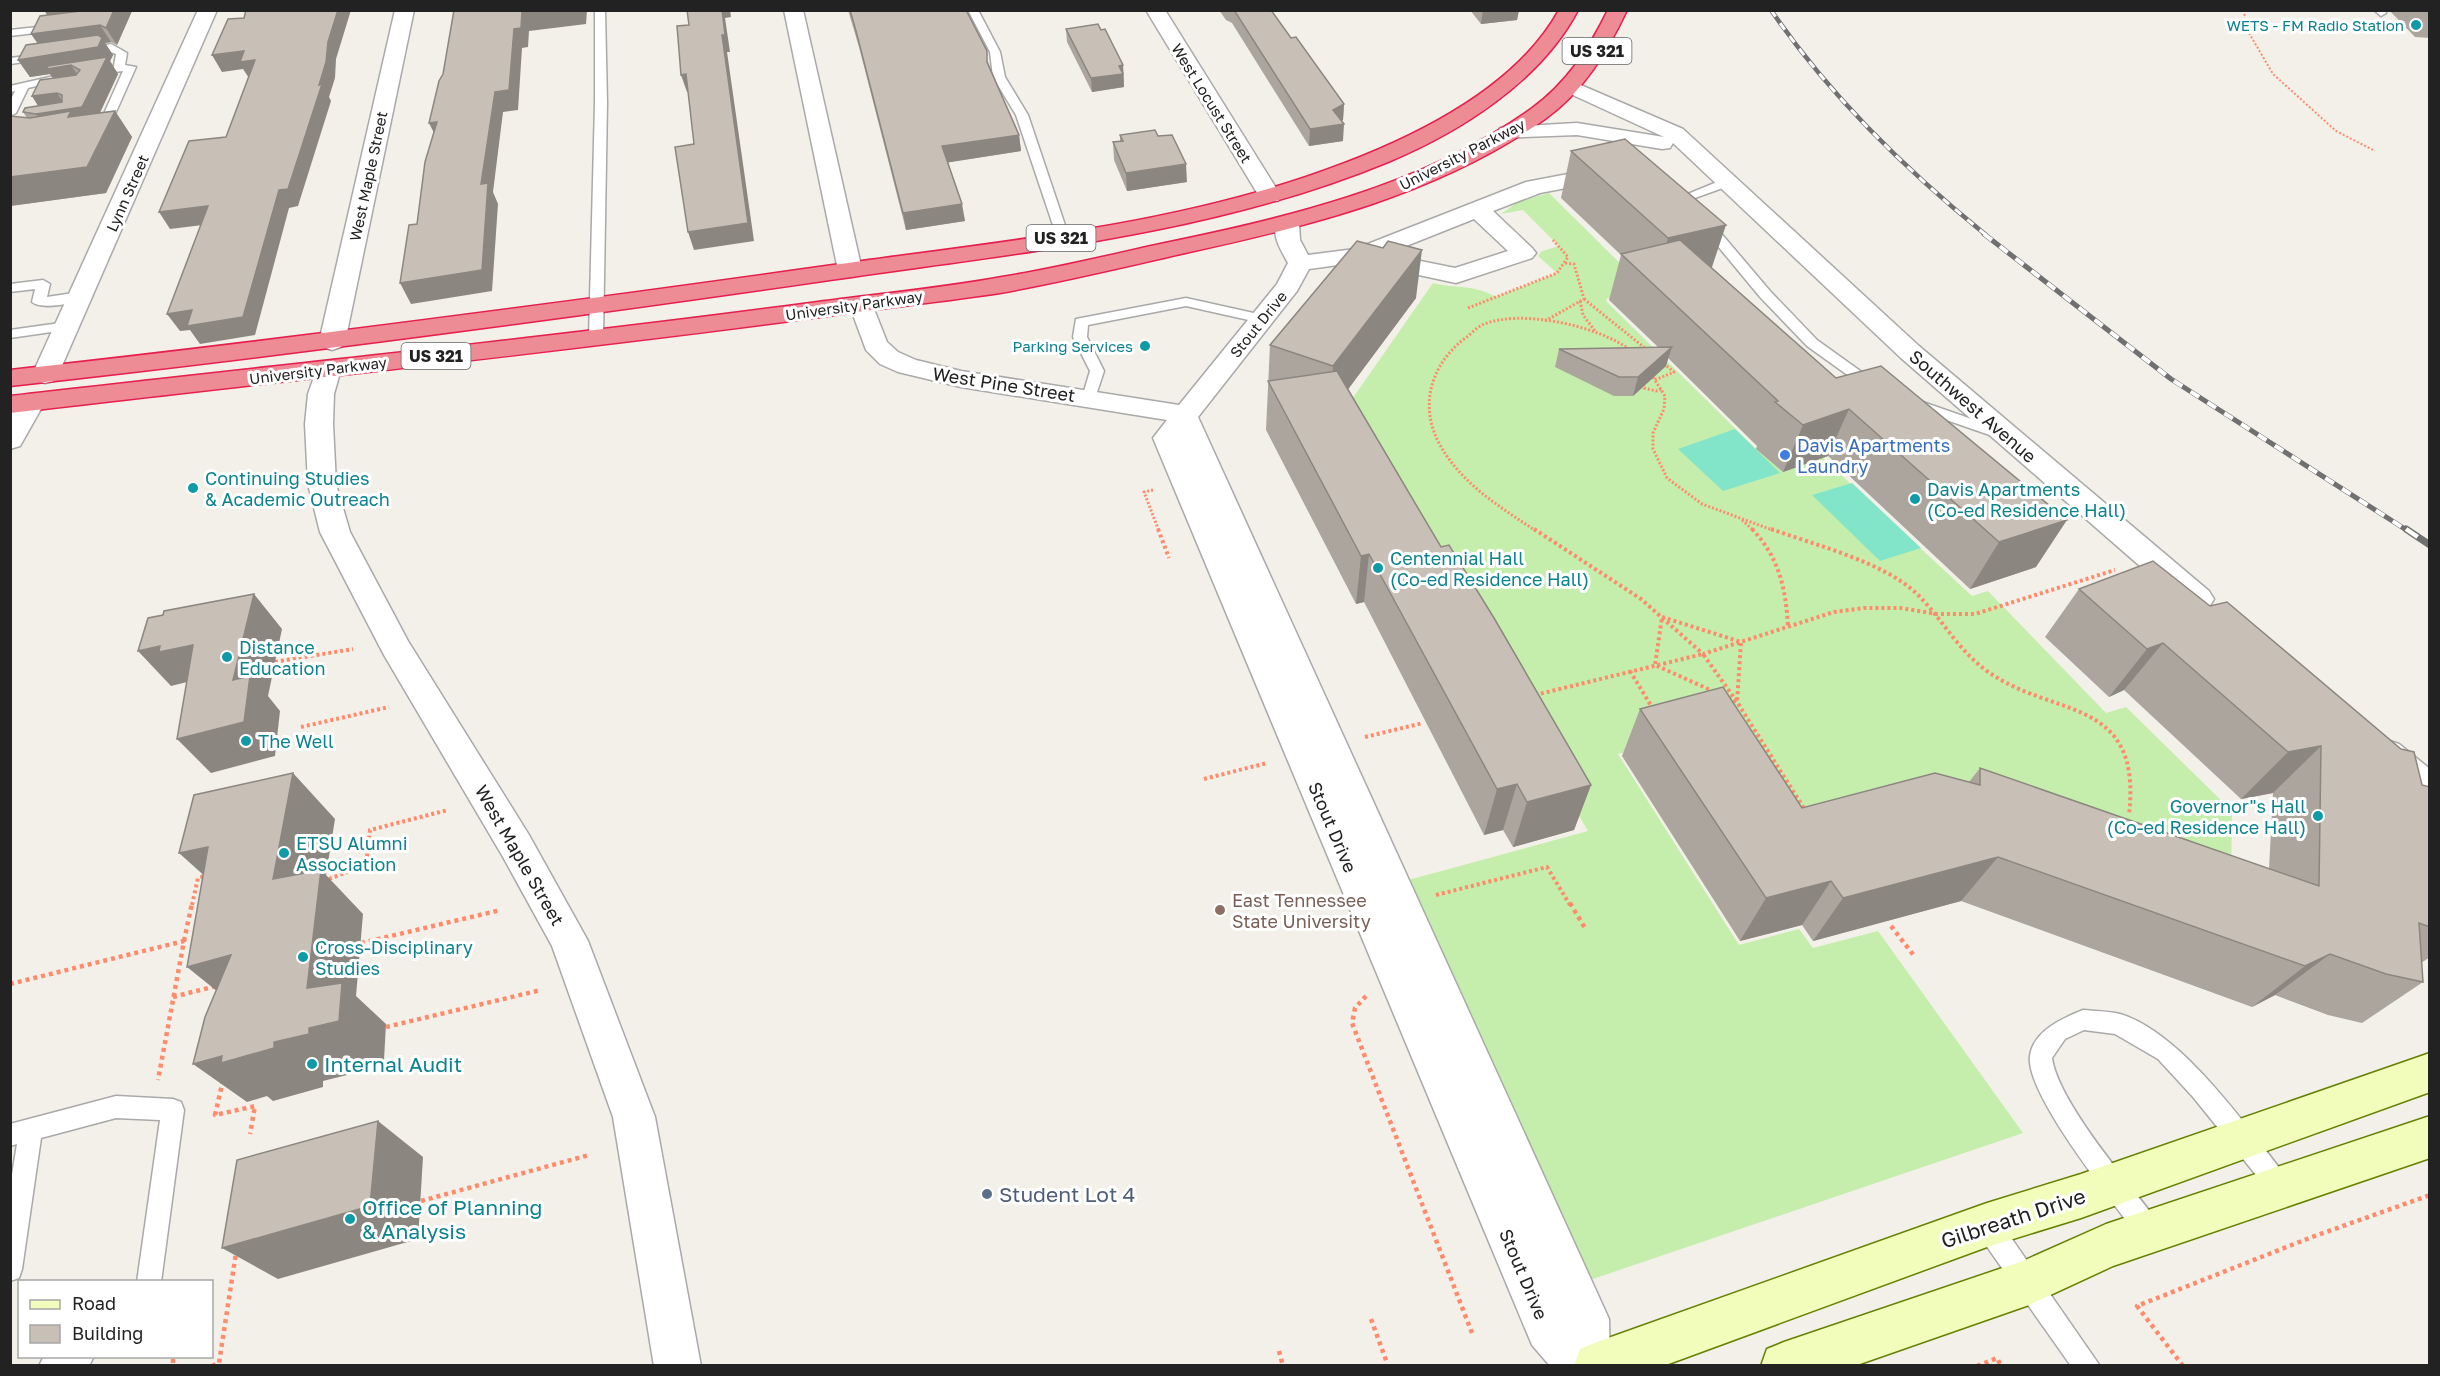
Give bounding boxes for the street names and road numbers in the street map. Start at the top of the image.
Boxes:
road number: US 321 [1562,38,1632,64]
street label: West Locust Street [1168,40,1256,166]
street label: West Maple Street [345,109,391,243]
street label: University Parkway [1396,114,1528,193]
street label: Lynn Street [102,152,152,234]
road number: US 321 [1026,225,1096,251]
street label: University Parkway [784,286,924,324]
street label: Stout Drive [1226,287,1290,361]
road number: US 321 [402,343,470,369]
street label: Southwest Avenue [1905,345,2041,467]
street label: University Parkway [248,353,388,387]
street label: West Pine Street [931,362,1077,406]
street label: Stout Drive [1304,778,1362,876]
street label: West Maple Street [471,781,569,929]
street label: Gilbreath Drive [1937,1182,2089,1254]
street label: Stout Drive [1495,1225,1553,1323]

